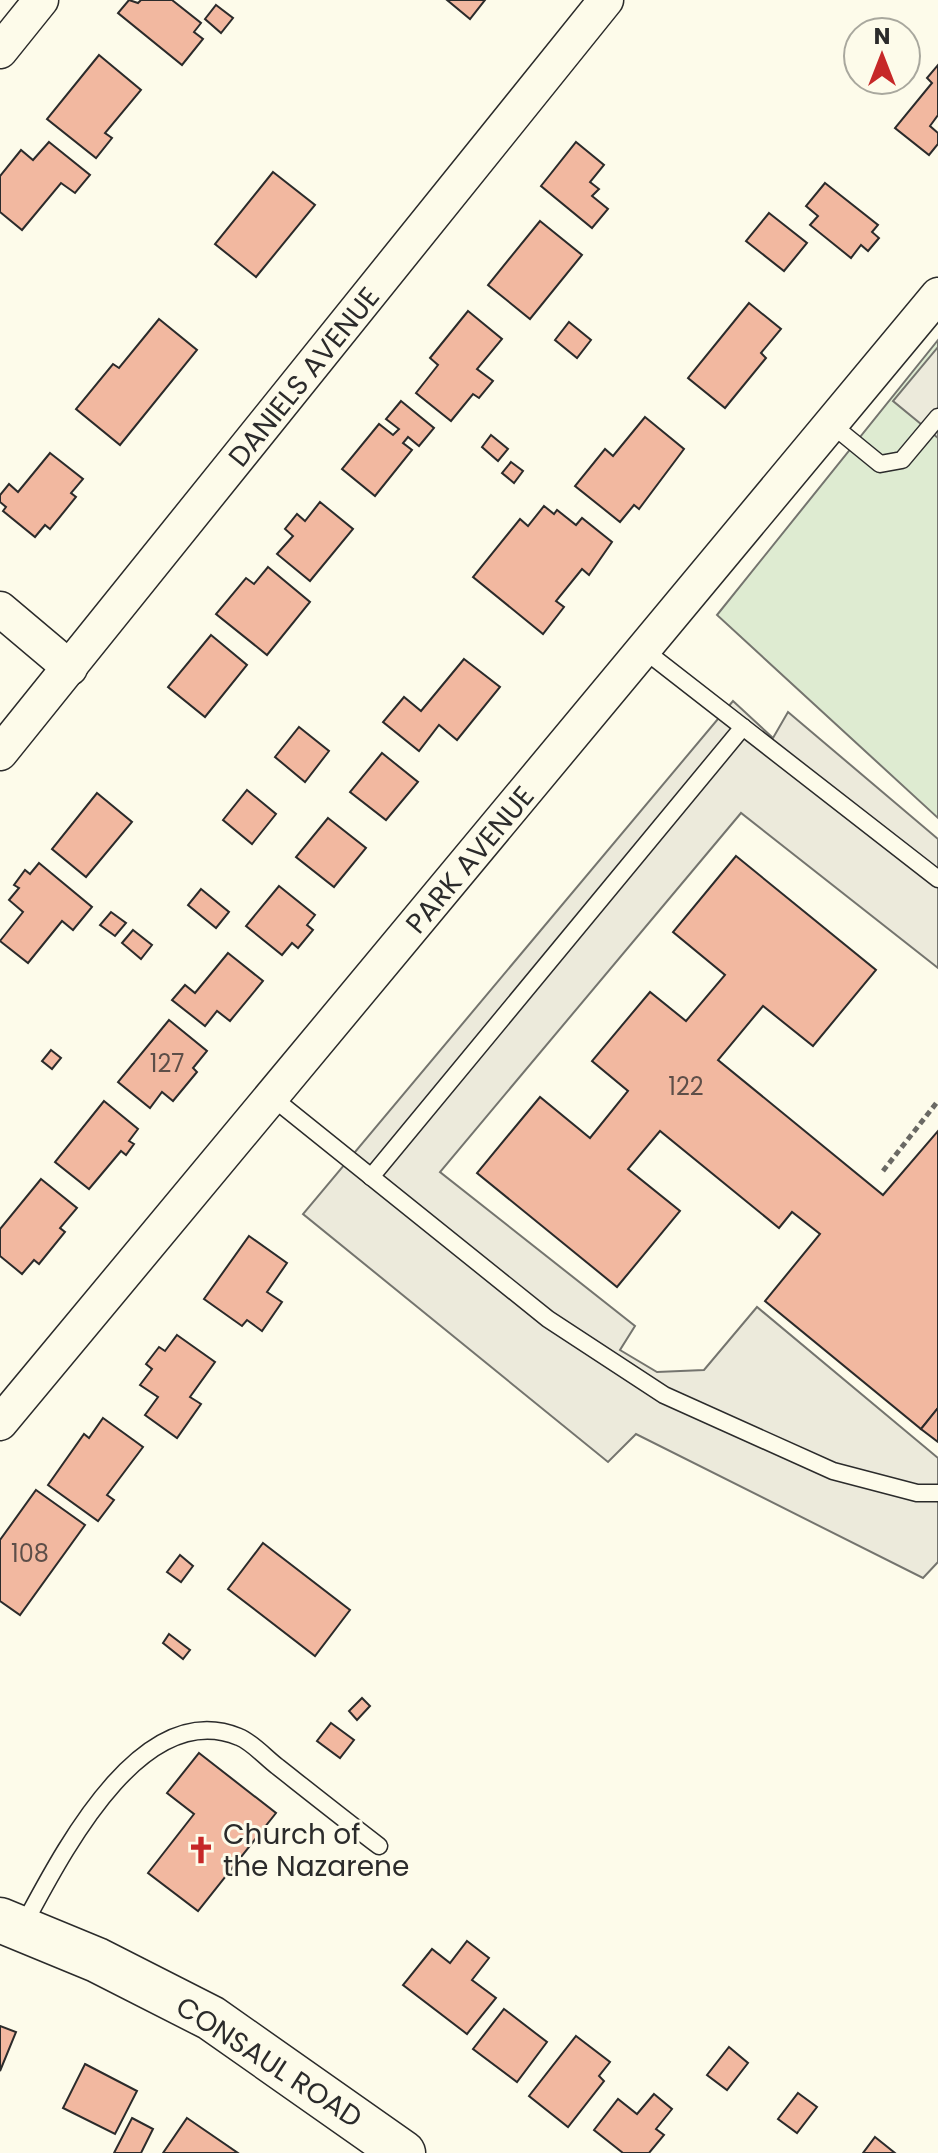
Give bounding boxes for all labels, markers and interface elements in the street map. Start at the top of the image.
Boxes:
north arrow [842,16,922,96]
text: N [874,21,890,52]
street label: DANIELS AVENUE [219,279,389,475]
street label: PARK AVENUE [397,778,543,942]
house number: 127 [150,1047,184,1080]
house number: 122 [668,1070,704,1103]
house number: 108 [11,1537,49,1570]
place label: Church of the Nazarene [223,1815,409,1886]
church icon: Church of the Nazarene [186,1835,216,1865]
street label: CONSAUL ROAD [168,1987,370,2137]

